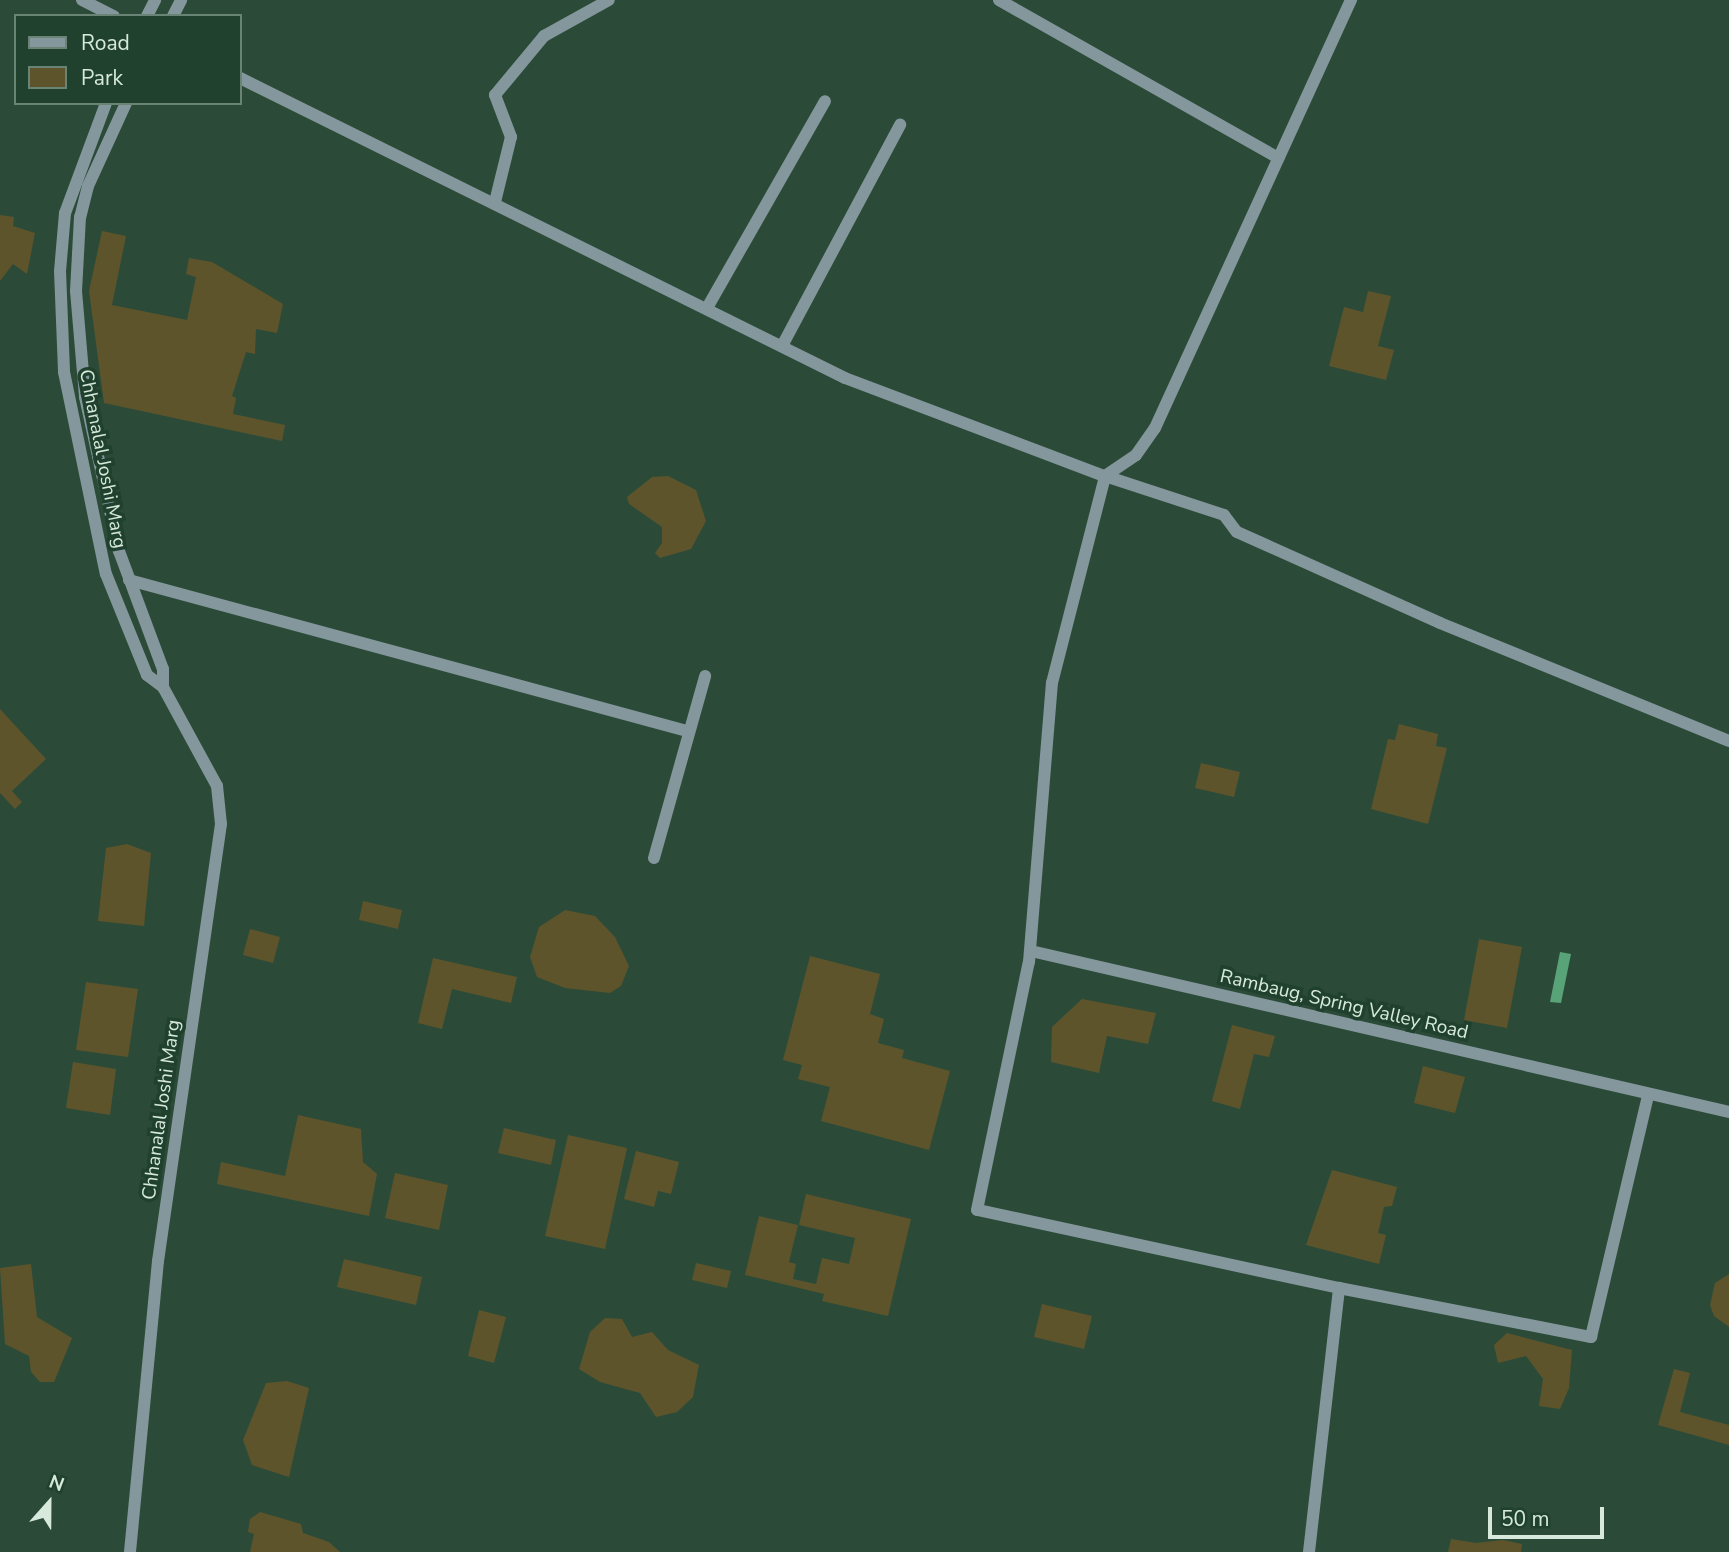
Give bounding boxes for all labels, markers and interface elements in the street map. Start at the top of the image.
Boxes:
legend [14,14,242,105]
text: Road [81,29,130,57]
text: Park [81,64,123,92]
street label: Chhanalal Joshi Marg [73,368,131,550]
street label: Rambaug, Spring Valley Road [1218,965,1470,1045]
street label: Chhanalal Joshi Marg [138,1019,186,1201]
north arrow [14,1468,84,1538]
text: N [45,1469,68,1498]
scale bar [1491,1492,1606,1536]
text: 50 m [1501,1505,1550,1533]

